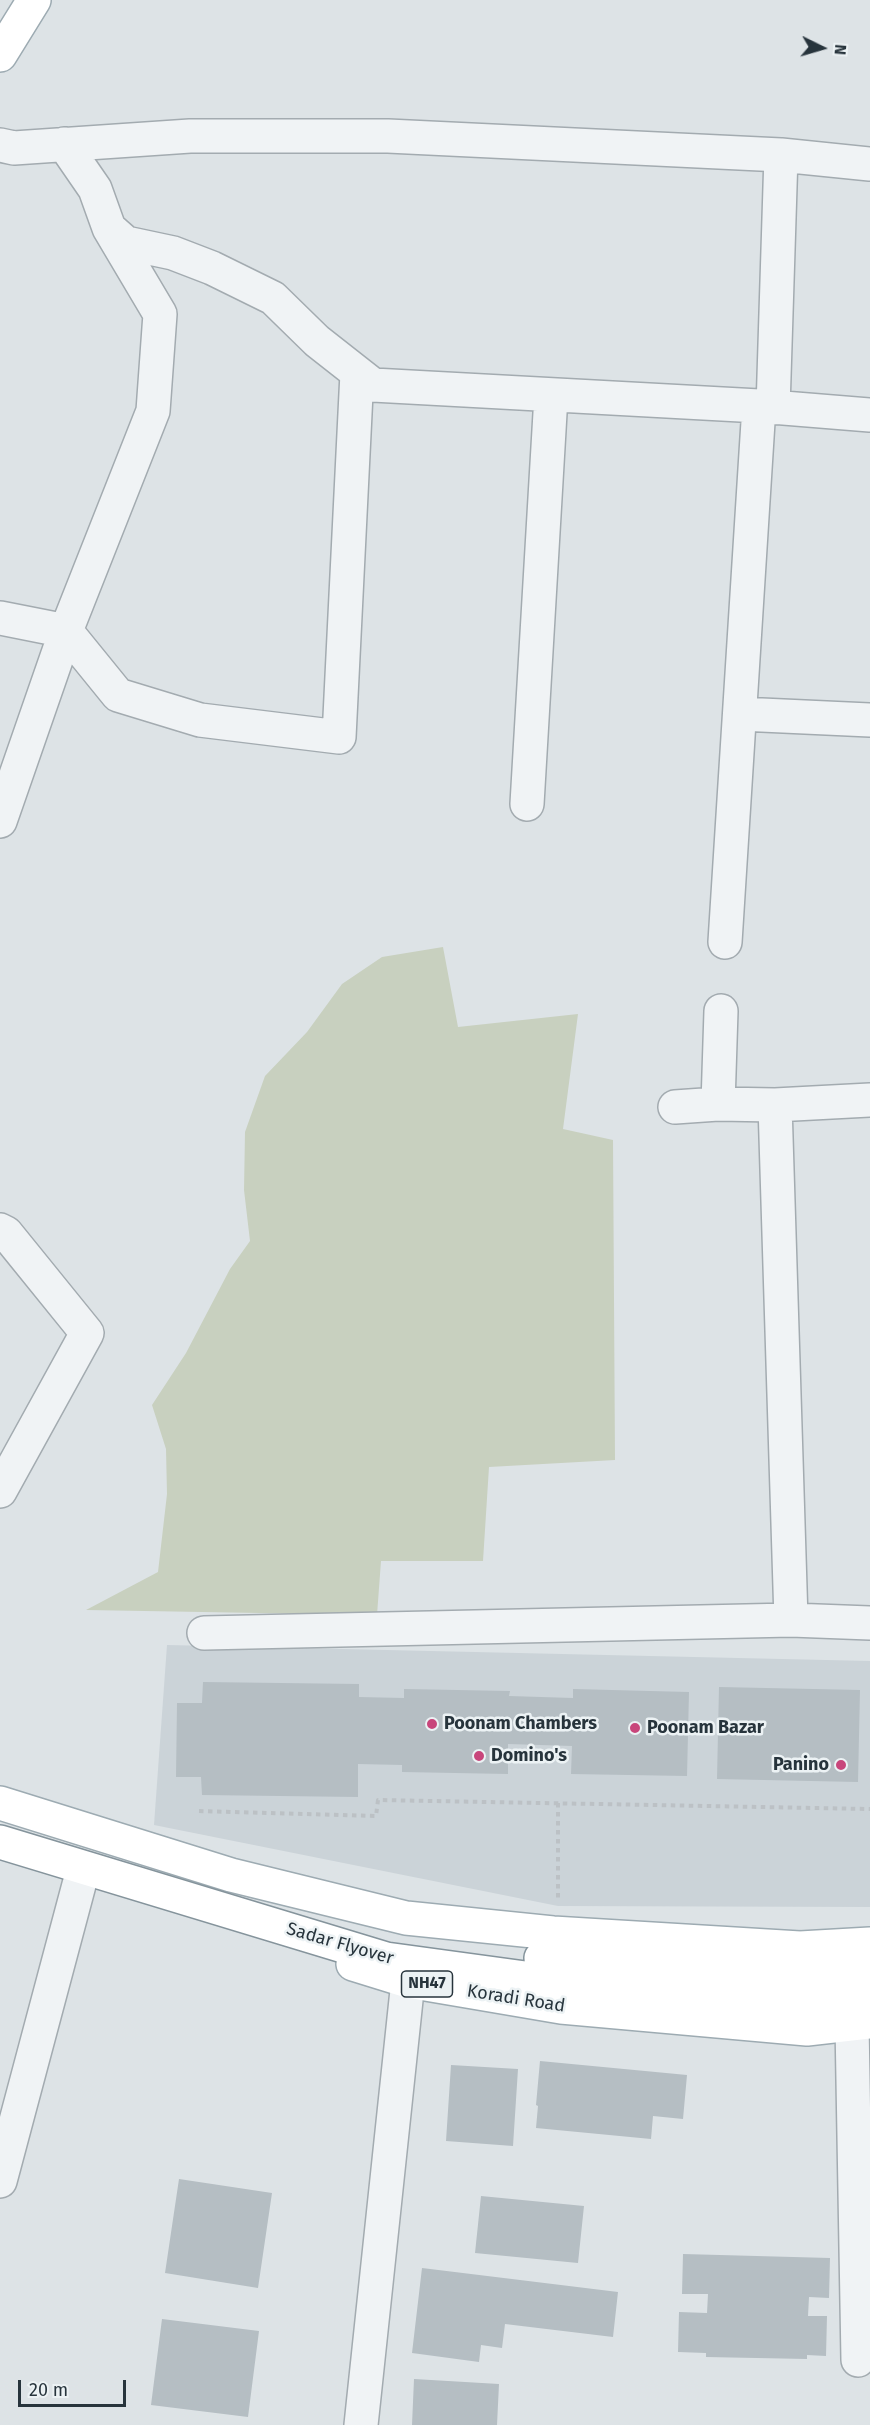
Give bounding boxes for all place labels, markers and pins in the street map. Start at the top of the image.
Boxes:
place label: Poonam Chambers [444,1713,597,1735]
marker: Poonam Chambers [425,1717,439,1731]
place label: Poonam Bazar [647,1717,764,1739]
marker: Poonam Bazar [628,1721,642,1735]
place label: Domino's [491,1745,567,1767]
marker: Domino's [472,1749,486,1763]
place label: Panino [773,1754,829,1776]
marker: Panino [834,1758,848,1772]

